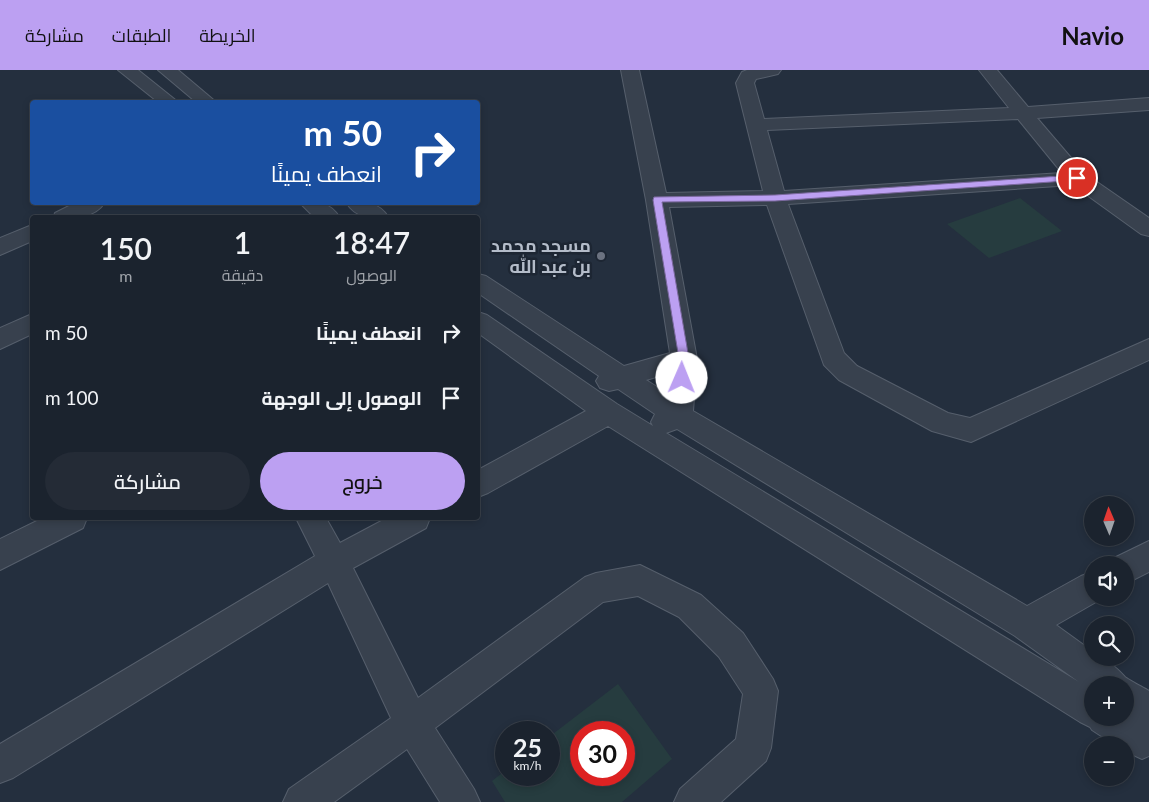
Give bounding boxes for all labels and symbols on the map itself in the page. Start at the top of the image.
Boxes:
pin [1056,157,1098,199]
place label: مسجد محمد بن عبد الله [491,234,591,278]
marker: مسجد محمد بن عبد الله [595,250,607,262]
position arrow [655,351,707,403]
north arrow [1084,496,1134,546]
speed limit sign: 30 [570,721,635,786]

